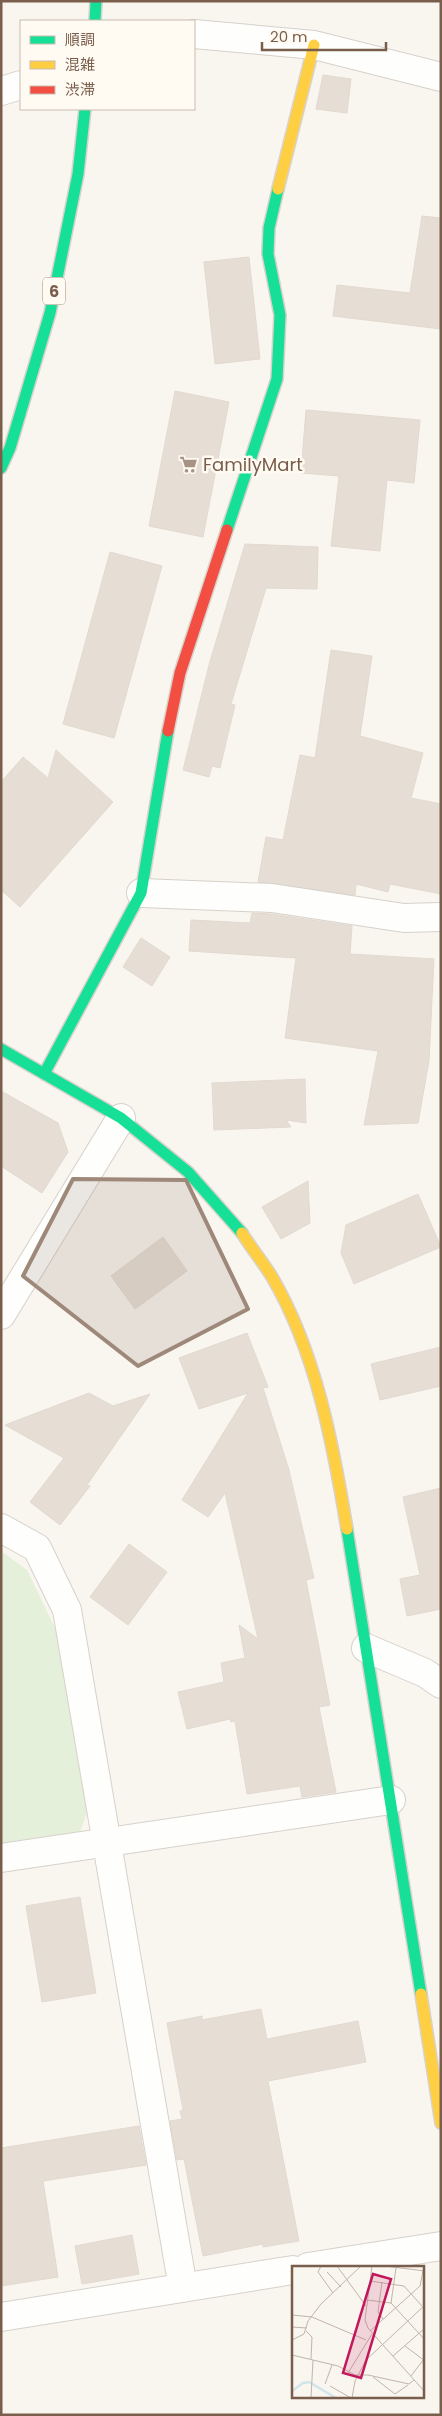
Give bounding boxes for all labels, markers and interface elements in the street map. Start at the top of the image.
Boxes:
legend [20,20,195,110]
scale bar [262,20,386,52]
text: 20 m [270,26,308,47]
text: 順調 [65,29,95,50]
text: 混雑 [65,54,95,75]
text: 渋滞 [65,79,95,100]
road number: 6 [43,278,65,304]
place label: FamilyMart [203,452,303,477]
supermarket icon: FamilyMart [179,454,199,474]
inset map [292,2266,424,2398]

